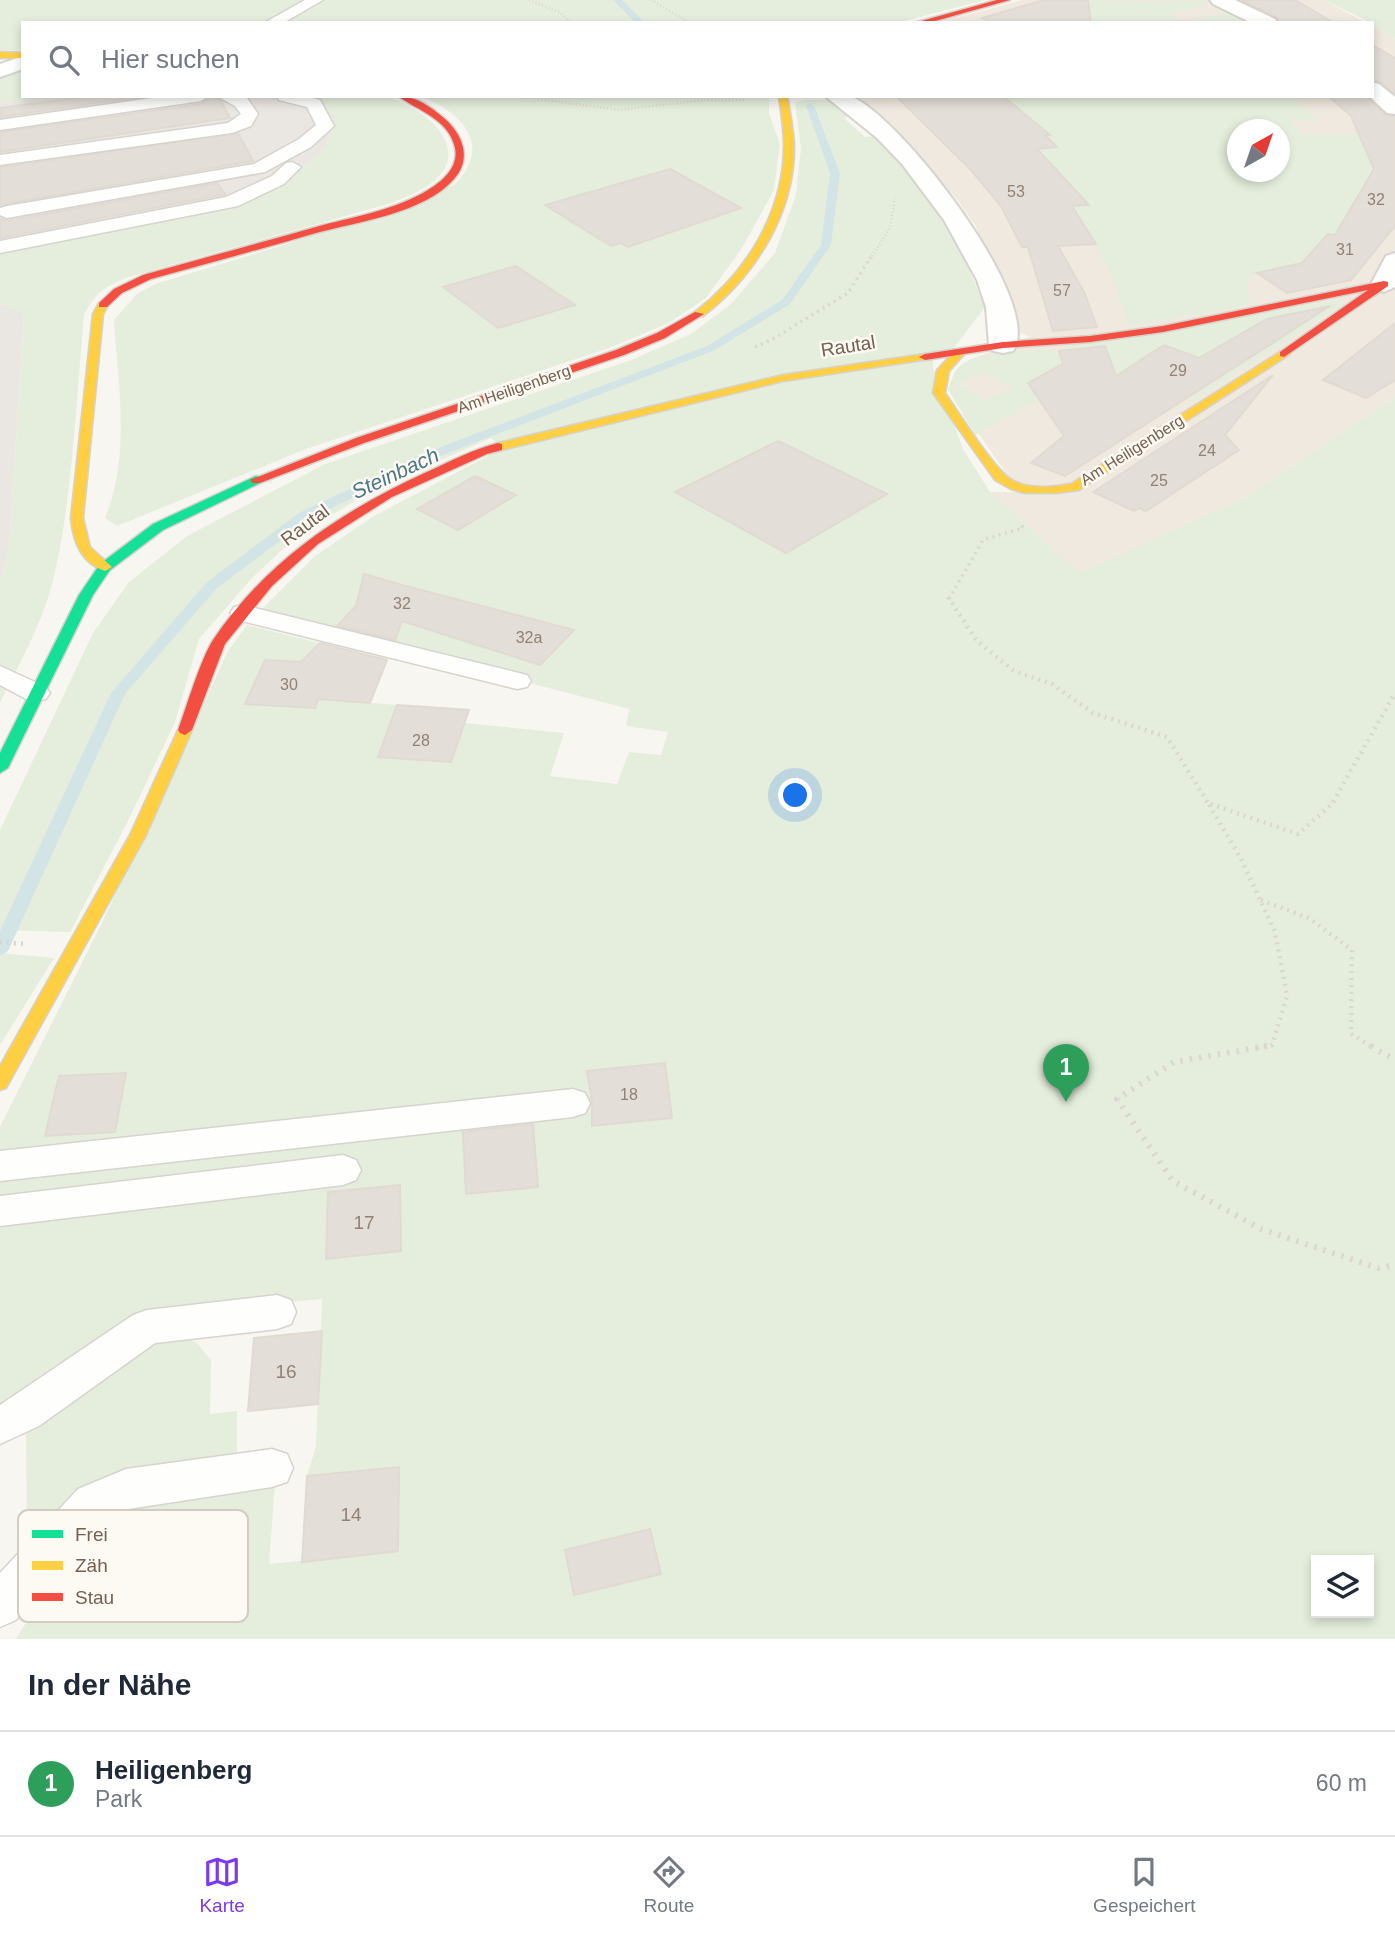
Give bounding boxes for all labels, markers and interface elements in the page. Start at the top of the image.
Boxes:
search box [21,21,1374,98]
icon: search [45,41,83,79]
text: Hier suchen [101,44,240,74]
north arrow [1227,119,1290,182]
house number: 53 [1007,183,1025,200]
house number: 32 [1367,191,1385,208]
house number: 31 [1336,241,1354,258]
house number: 57 [1053,282,1071,299]
street label: Rautal [819,331,877,361]
street label: Am Heiligenberg [455,362,573,416]
house number: 29 [1169,362,1187,379]
street label: Am Heiligenberg [1077,411,1187,489]
house number: 24 [1198,442,1216,459]
water label: Steinbach [348,443,442,503]
house number: 25 [1150,472,1168,489]
street label: Rautal [277,500,333,550]
house number: 32 [393,595,411,612]
house number: 32a [516,629,542,646]
house number: 30 [280,676,298,693]
house number: 28 [412,732,430,749]
your location [778,778,812,812]
pin: 1 [1043,1044,1089,1102]
house number: 18 [620,1086,638,1103]
house number: 17 [353,1212,375,1233]
house number: 16 [275,1361,297,1382]
house number: 14 [340,1504,362,1525]
legend [18,1510,248,1622]
text: Frei [75,1524,108,1545]
text: Zäh [75,1555,108,1576]
map controls [1311,1555,1374,1618]
button: layers [1311,1555,1374,1618]
text: Stau [75,1587,114,1608]
text: In der Nähe [28,1668,191,1701]
text: Heiligenberg [95,1755,252,1785]
text: 1 [45,1770,57,1796]
text: 60 m [1316,1770,1367,1796]
text: Park [95,1786,142,1812]
tab: Karte [199,1853,245,1917]
tab: Route [644,1853,694,1917]
tab: Gespeichert [1093,1853,1196,1917]

